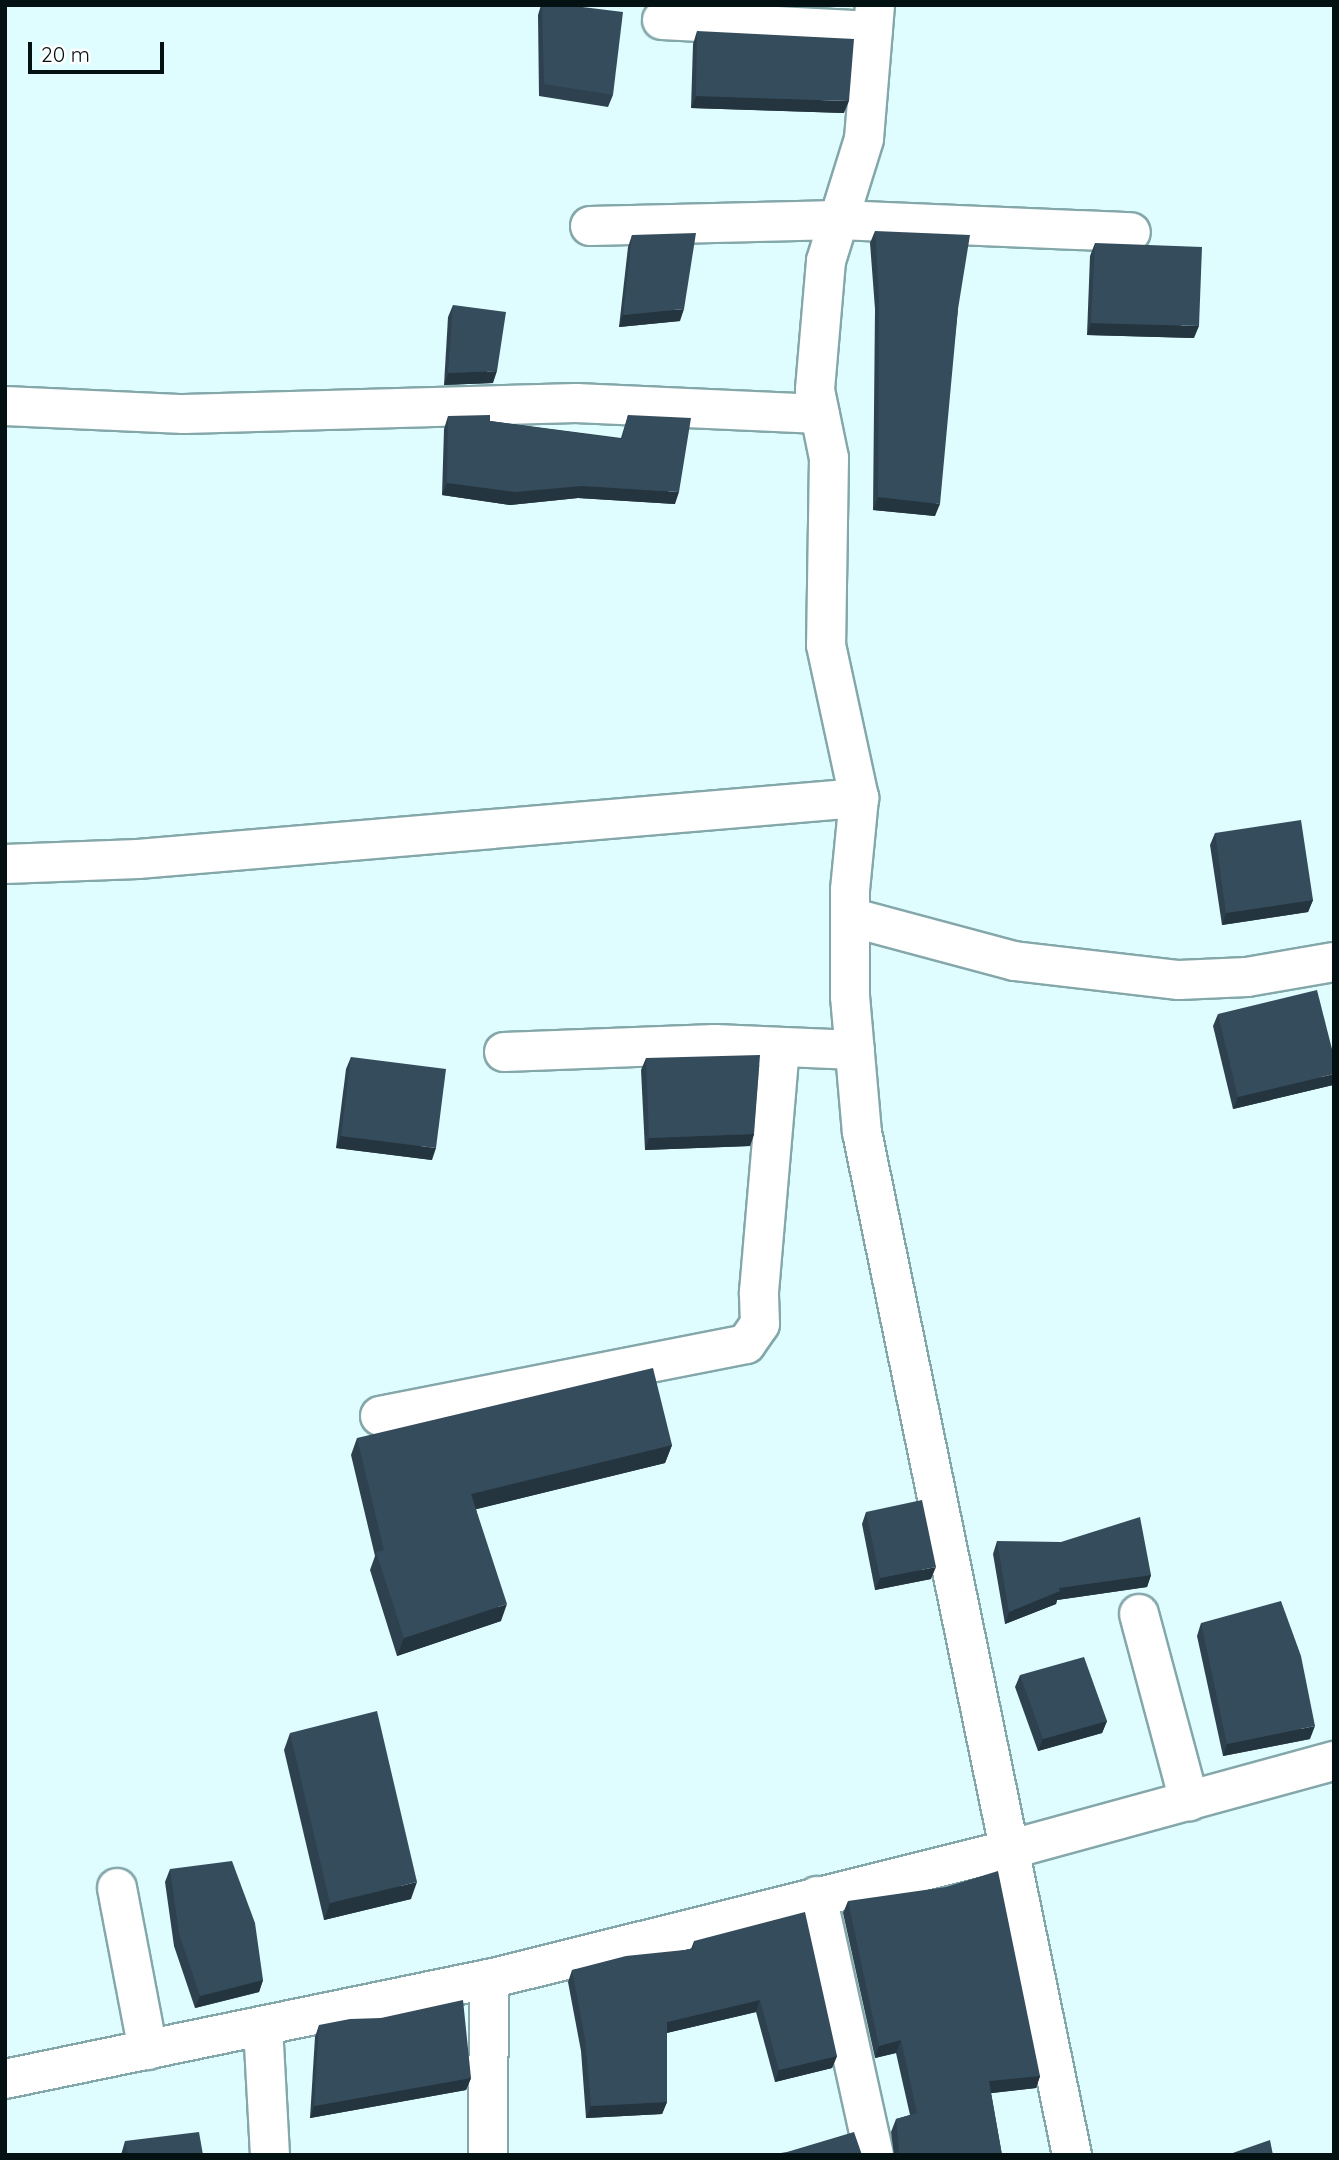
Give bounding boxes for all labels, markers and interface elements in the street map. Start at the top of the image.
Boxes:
scale bar [32,28,168,72]
text: 20 m [41,41,90,67]

